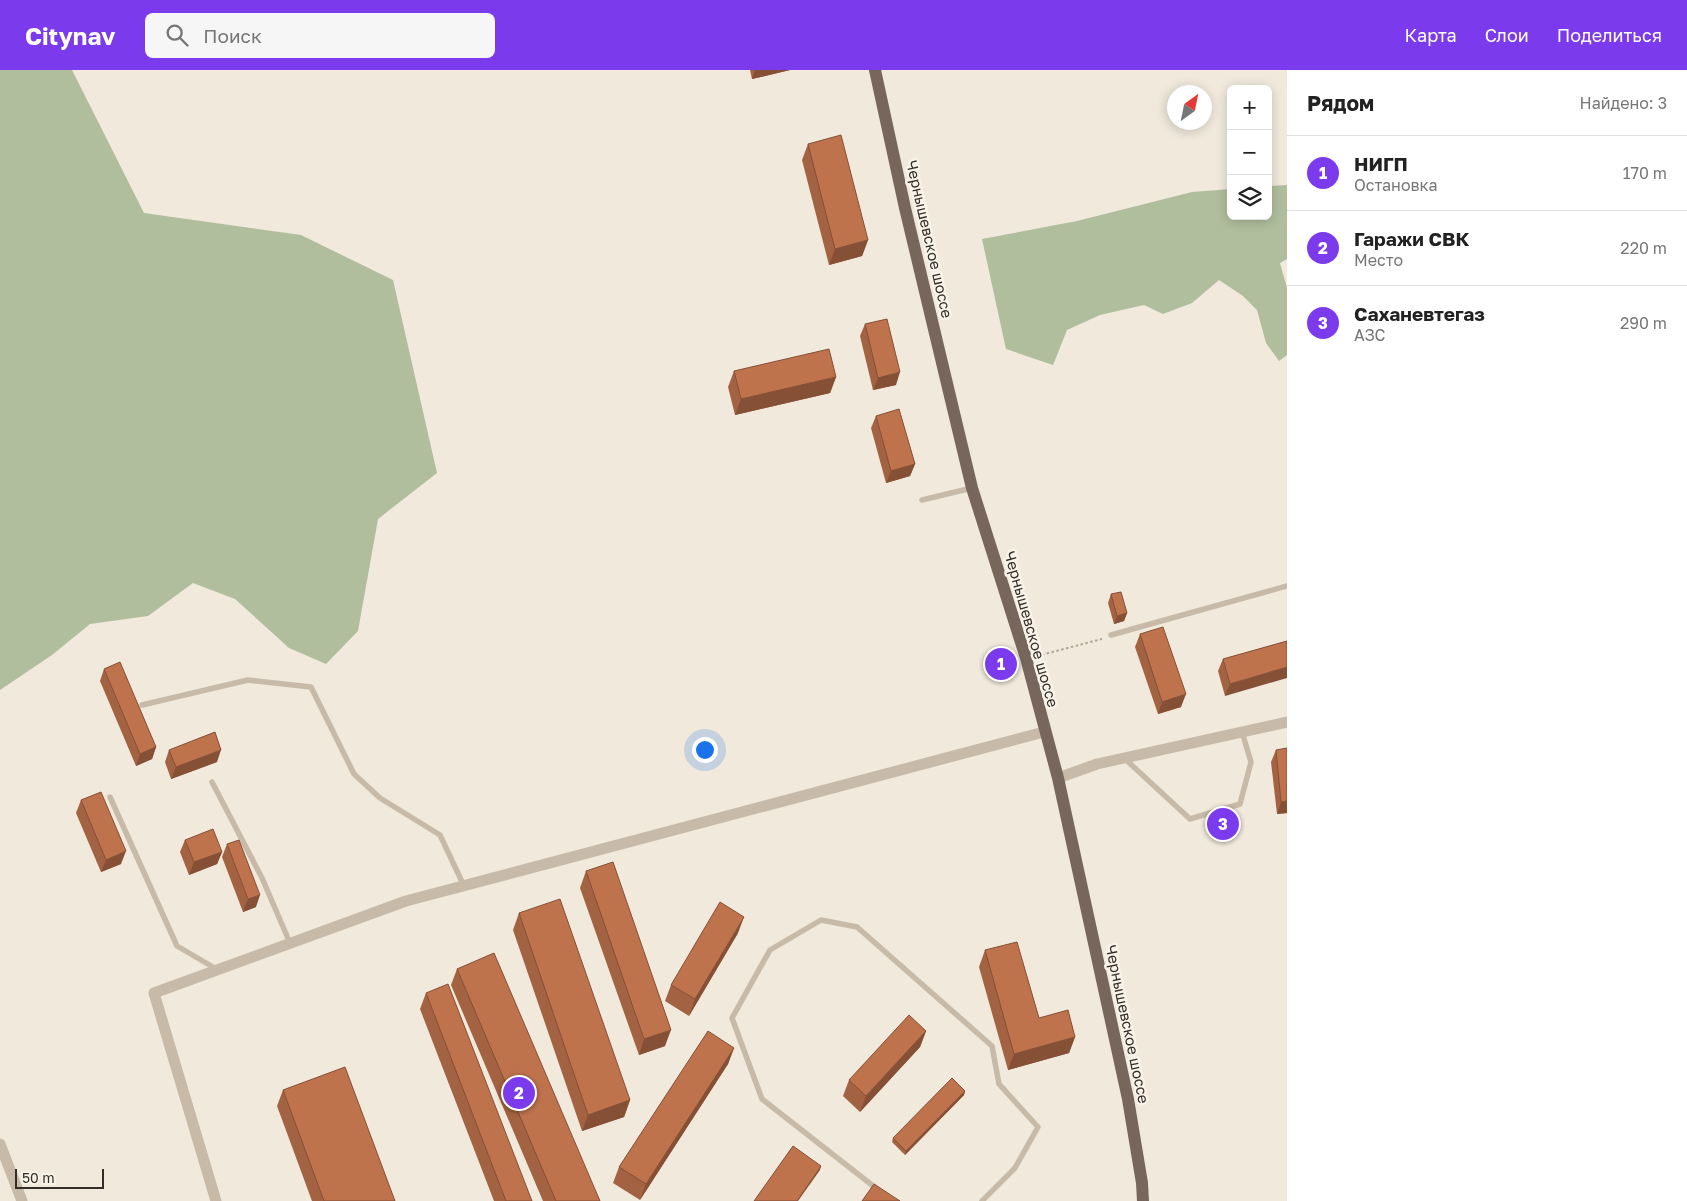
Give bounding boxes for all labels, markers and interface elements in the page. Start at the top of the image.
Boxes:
search box [145,13,495,58]
text: Citynav [25,21,115,50]
icon: search [163,21,191,49]
text: Поиск [203,24,262,47]
text: Карта [1405,24,1457,46]
text: Слои [1485,24,1529,46]
text: Поделиться [1557,24,1662,46]
north arrow [1167,85,1212,130]
map controls [1227,85,1272,220]
button: + [1227,85,1272,130]
text: Рядом [1307,90,1374,116]
text: Найдено: 3 [1580,93,1667,113]
button: − [1227,130,1272,175]
text: НИГП [1354,152,1408,175]
street label: Чернышевское шоссе [903,158,957,320]
text: 1 [1319,163,1327,183]
text: 170 m [1623,163,1667,183]
button: layers [1227,175,1272,220]
text: Остановка [1354,175,1438,195]
text: Гаражи СВК [1354,227,1469,250]
text: 2 [1318,238,1328,258]
text: 220 m [1620,238,1667,258]
text: Место [1354,250,1403,270]
text: Саханевтегаз [1354,302,1485,325]
text: 3 [1318,313,1328,333]
text: 290 m [1620,313,1667,333]
text: АЗС [1354,325,1385,345]
street label: Чернышевское шоссе [1001,549,1063,709]
pin: 1 [985,645,1017,683]
your location [692,737,718,763]
pin: 3 [1207,805,1239,843]
street label: Чернышевское шоссе [1102,943,1154,1105]
pin: 2 [503,1074,535,1112]
scale bar [15,1166,104,1189]
text: 50 m [22,1169,55,1186]

